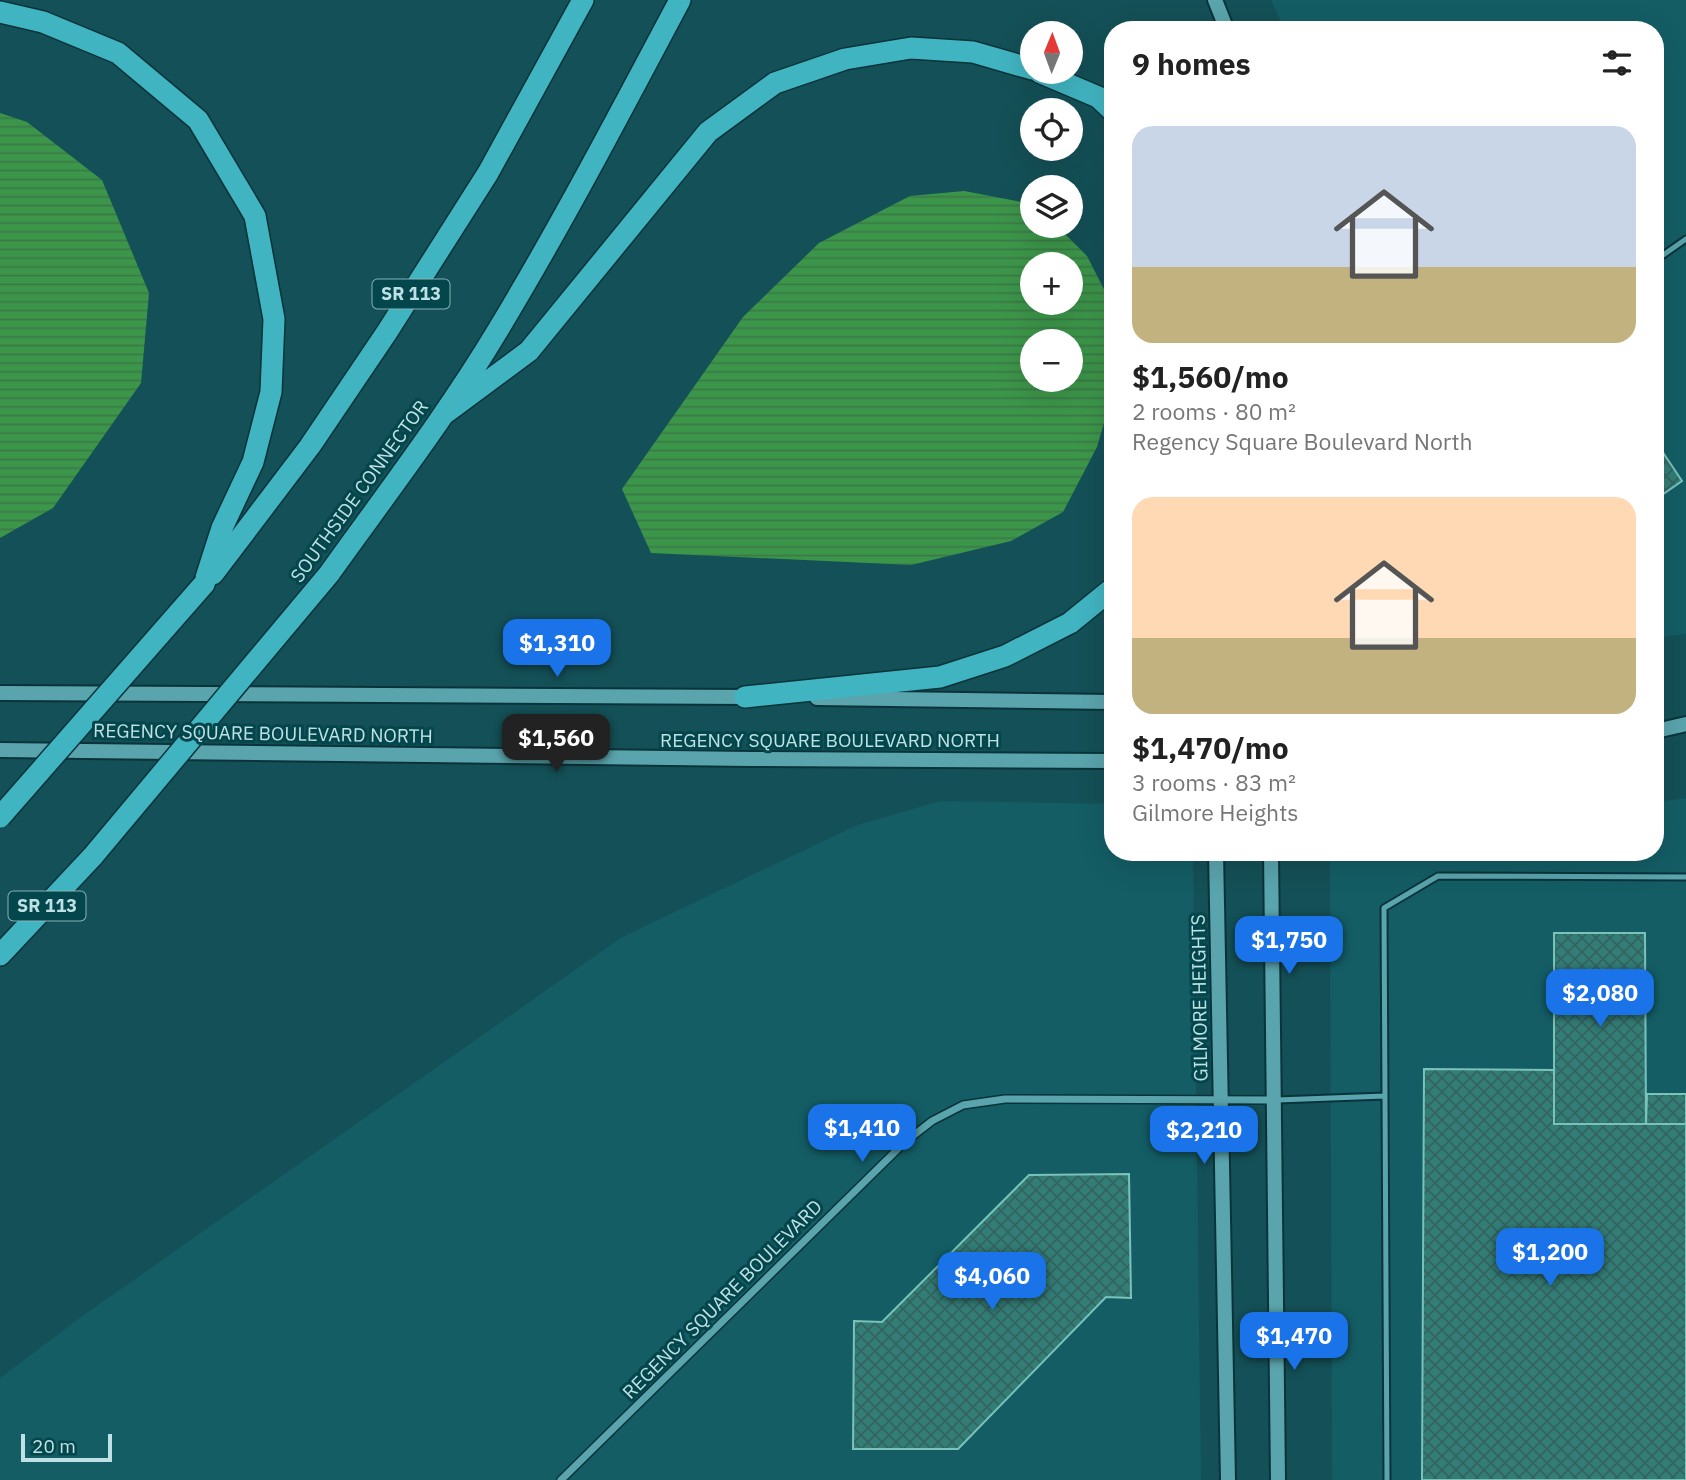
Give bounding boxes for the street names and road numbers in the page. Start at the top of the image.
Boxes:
road number: SR 113 [372,280,450,308]
street label: SOUTHSIDE CONNECTOR [285,395,433,587]
street label: REGENCY SQUARE BOULEVARD NORTH [93,718,433,748]
street label: REGENCY SQUARE BOULEVARD NORTH [660,728,1000,752]
road number: SR 113 [8,891,86,920]
street label: GILMORE HEIGHTS [1186,914,1212,1082]
street label: REGENCY SQUARE BOULEVARD [617,1194,827,1404]

